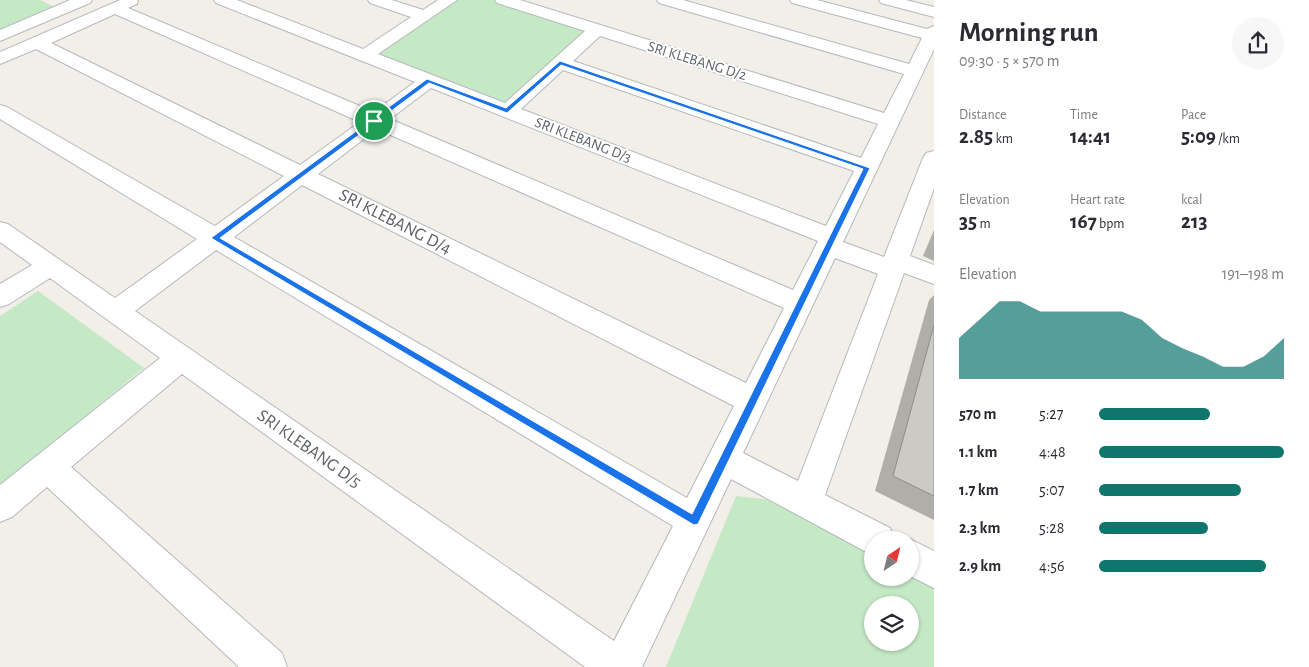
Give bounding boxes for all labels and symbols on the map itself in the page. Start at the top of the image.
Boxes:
street label: SRI KLEBANG D/2 [646,39,748,83]
pin [353,100,395,142]
street label: SRI KLEBANG D/3 [533,115,633,165]
street label: SRI KLEBANG D/4 [336,186,454,258]
street label: SRI KLEBANG D/5 [254,407,364,491]
north arrow [864,531,919,586]

